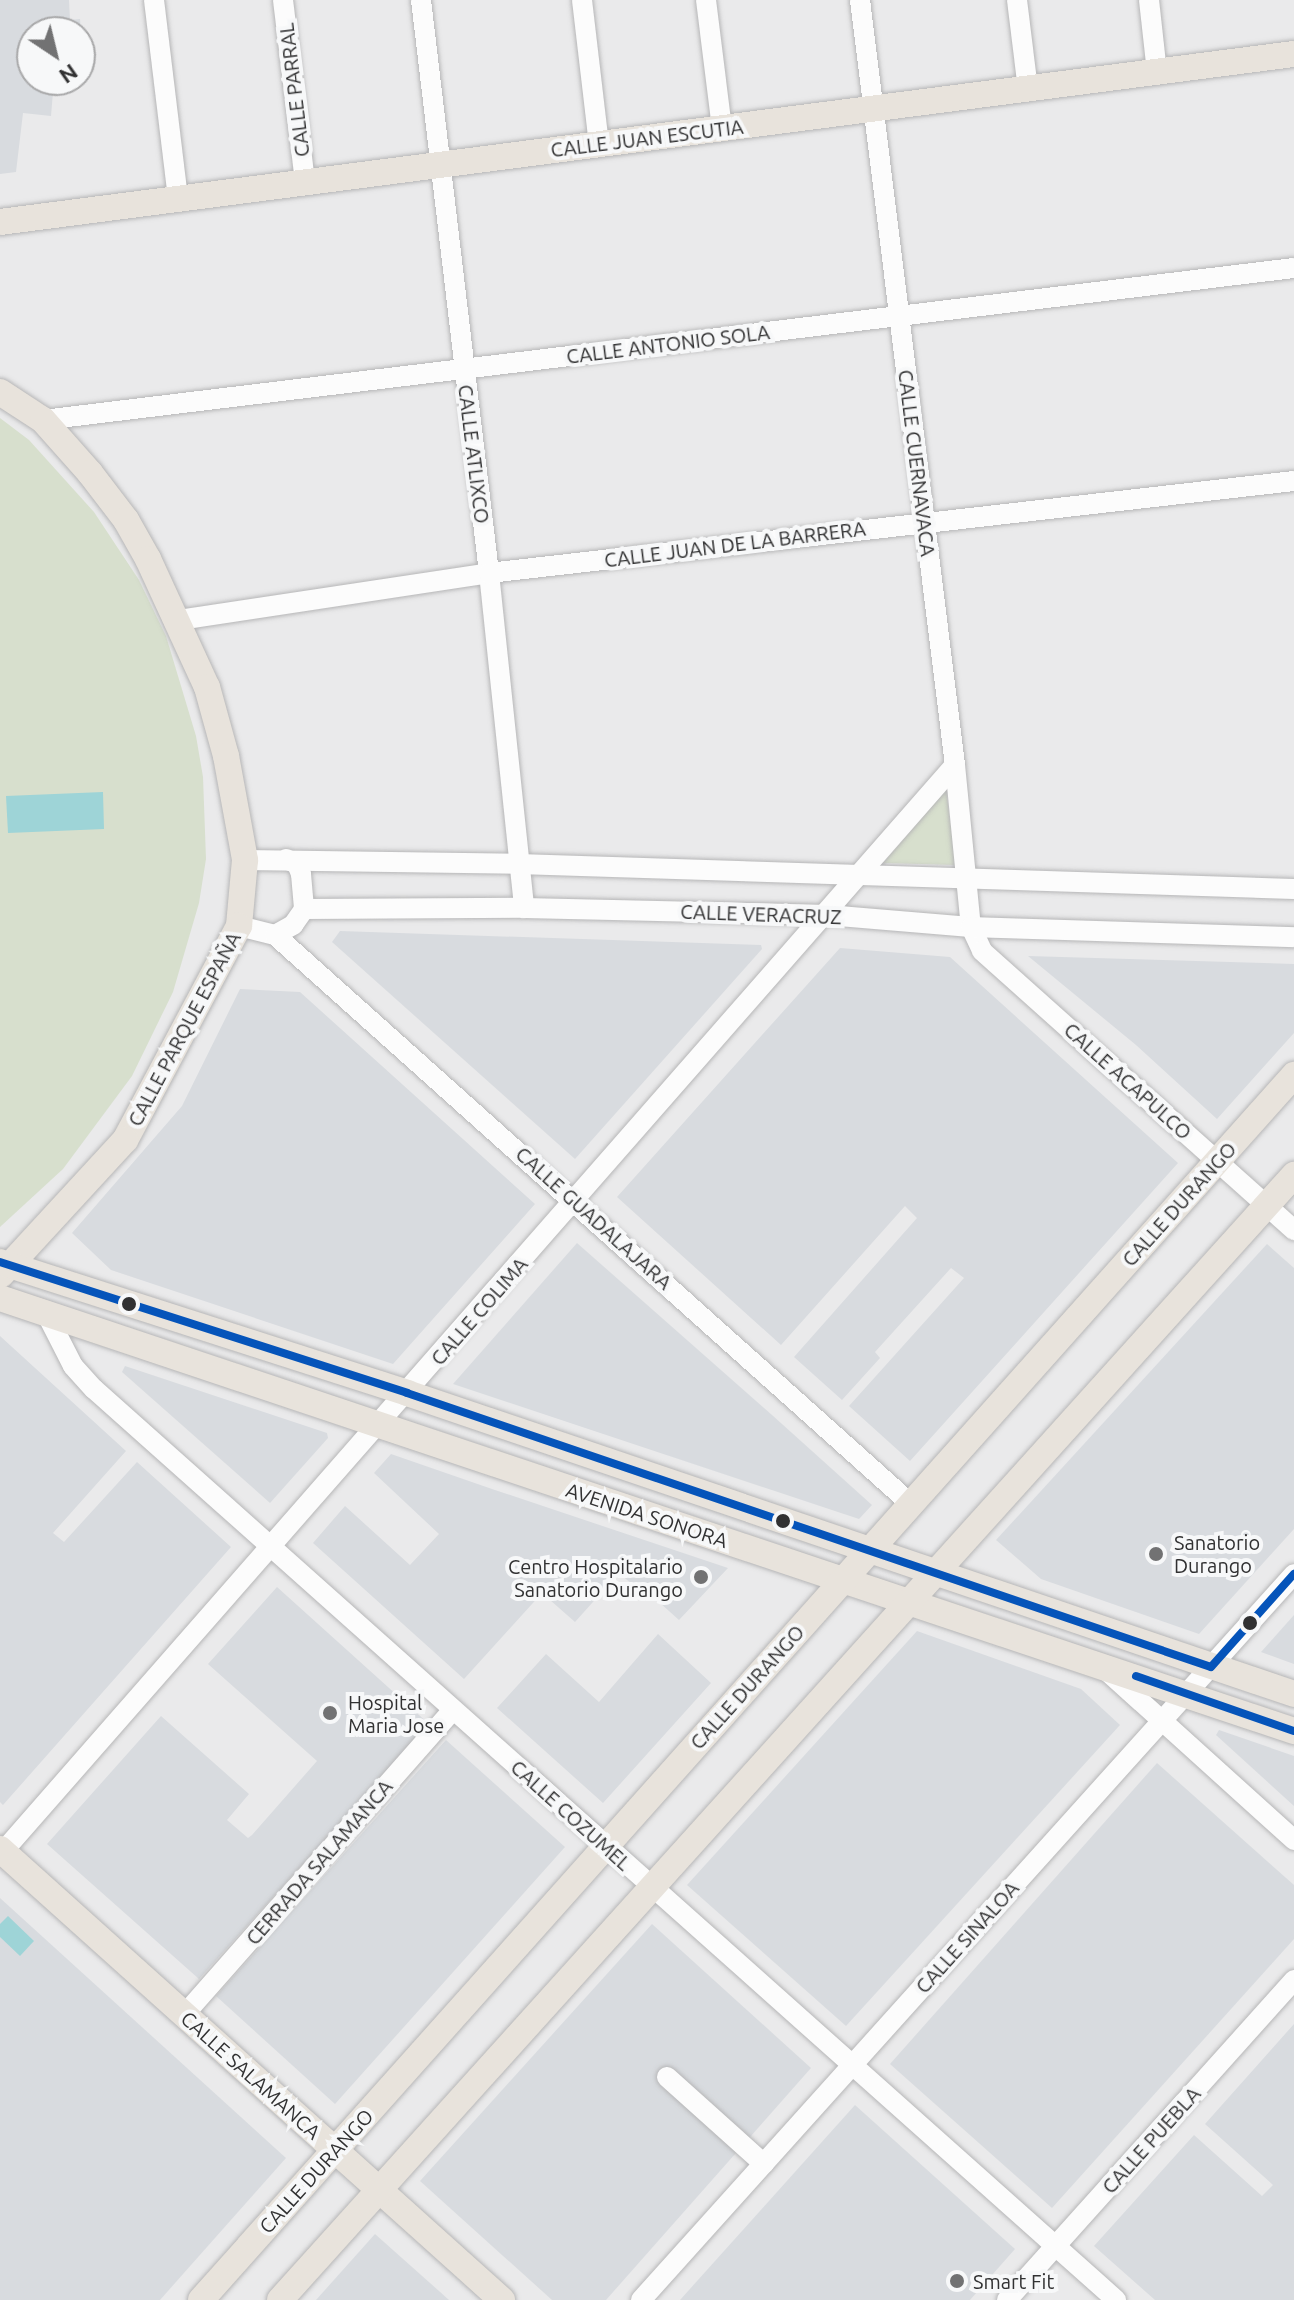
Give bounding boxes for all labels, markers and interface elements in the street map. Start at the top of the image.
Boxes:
north arrow [16,16,96,96]
street label: CALLE PARRAL [274,22,314,158]
text: N [55,59,83,89]
street label: CALLE JUAN ESCUTIA [549,114,745,162]
street label: CALLE ANTONIO SOLA [565,320,771,368]
street label: CALLE CUERNAVACA [894,368,940,558]
street label: CALLE ATLIXCO [454,383,494,525]
street label: CALLE JUAN DE LA BARRERA [603,516,867,572]
street label: CALLE VERACRUZ [680,899,842,929]
street label: CALLE PARQUE ESPAÑA [123,928,245,1130]
street label: CALLE ACAPULCO [1059,1018,1197,1144]
street label: CALLE DURANGO [1117,1137,1241,1271]
street label: CALLE GUADALAJARA [511,1142,677,1294]
street label: CALLE COLIMA [426,1252,532,1370]
unlabelled marker [121,1296,137,1312]
street label: AVENIDA SONORA [563,1478,731,1552]
unlabelled marker [775,1513,791,1529]
place label: Sanatorio Durango [1174,1530,1260,1577]
marker: Sanatorio Durango [1145,1543,1167,1565]
place label: Centro Hospitalario Sanatorio Durango [508,1554,683,1601]
marker: Centro Hospitalario Sanatorio Durango [690,1566,712,1588]
unlabelled marker [1242,1615,1258,1631]
street label: CALLE DURANGO [685,1620,809,1754]
place label: Hospital Maria Jose [348,1690,444,1737]
marker: Hospital Maria Jose [319,1702,341,1724]
street label: CALLE COZUMEL [506,1755,636,1875]
street label: CERRADA SALAMANCA [241,1774,397,1950]
street label: CALLE SINALOA [910,1876,1024,1998]
street label: CALLE SALAMANCA [176,2006,326,2144]
street label: CALLE PUEBLA [1097,2082,1205,2198]
street label: CALLE DURANGO [254,2104,378,2238]
place label: Smart Fit [973,2269,1054,2293]
marker: Smart Fit [948,2272,966,2290]

